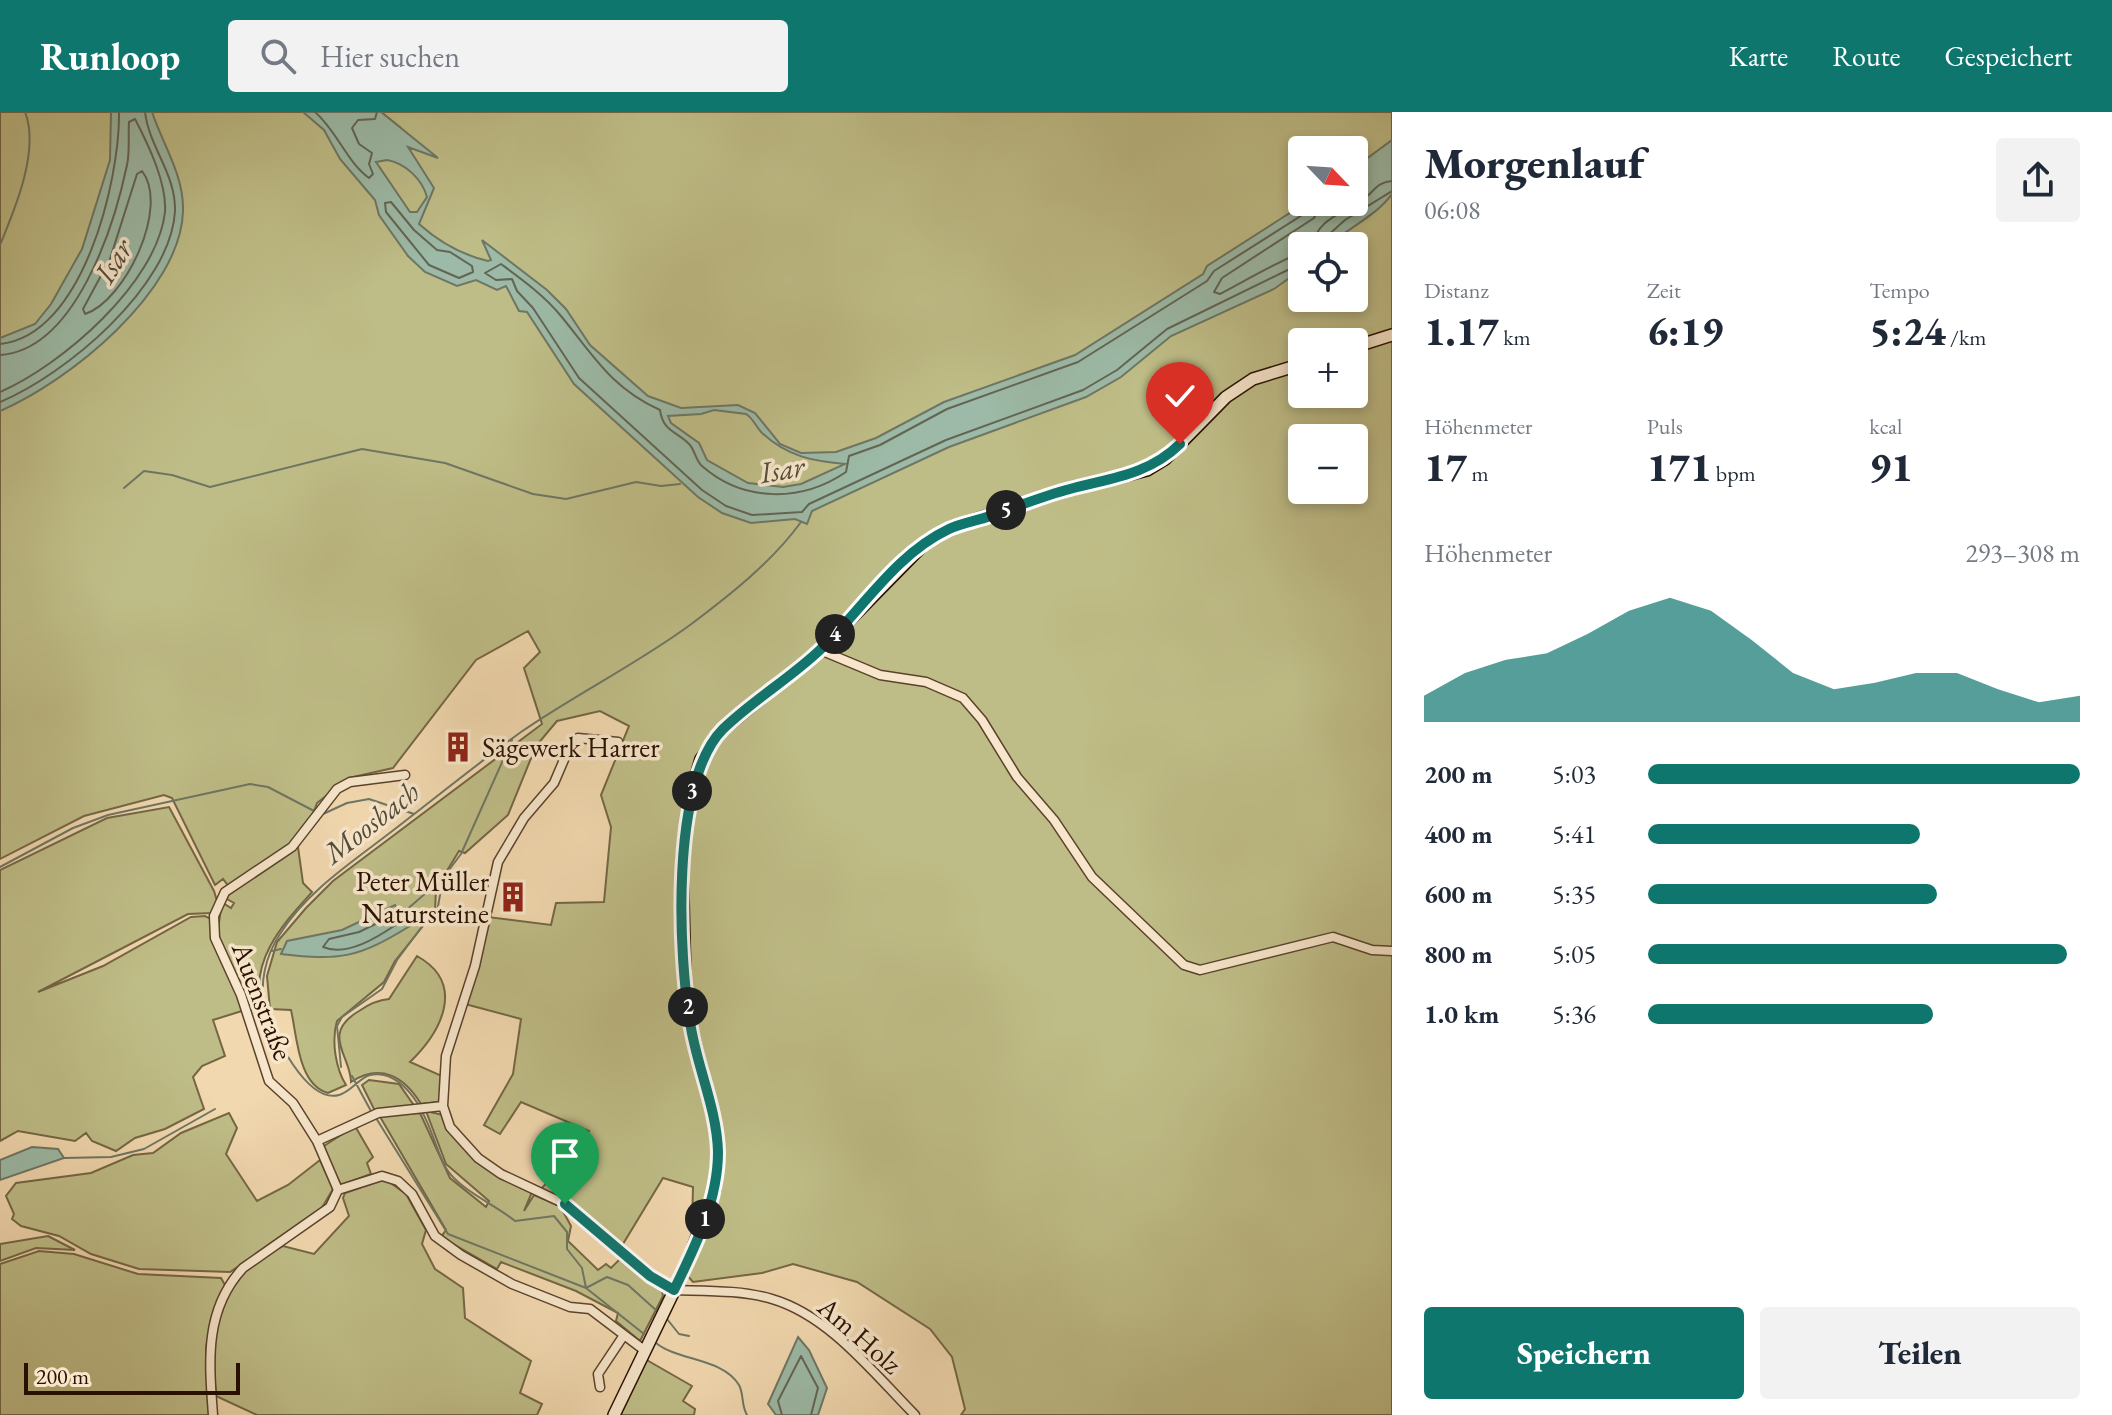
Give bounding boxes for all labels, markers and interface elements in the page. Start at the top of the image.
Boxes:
search box [228,20,788,92]
text: Runloop [40,32,180,81]
icon: search [256,34,300,78]
text: Hier suchen [320,37,460,76]
text: Karte [1729,38,1788,74]
text: Route [1832,38,1900,74]
text: Gespeichert [1944,38,2072,74]
text: Morgenlauf [1424,134,1644,191]
north arrow [1288,136,1368,216]
map controls [1288,136,1368,504]
button: share [1996,138,2080,222]
text: 06:08 [1424,193,1480,227]
water label: Isar [84,230,142,291]
button: locate [1288,232,1368,312]
text: Distanz [1424,276,1489,305]
text: Zeit [1647,276,1681,305]
text: Tempo [1869,276,1930,305]
text: 1.17 [1424,305,1499,357]
text: 6:19 [1647,305,1723,357]
text: 5:24 [1869,305,1946,357]
text: km [1499,323,1531,352]
text: /km [1946,323,1986,352]
button: + [1288,328,1368,408]
pin [1146,362,1214,444]
icon: check [1158,374,1202,418]
text: Höhenmeter [1424,412,1532,441]
text: Puls [1647,412,1683,441]
text: kcal [1869,412,1902,441]
button: − [1288,424,1368,504]
text: 17 [1424,441,1467,493]
text: 171 [1647,441,1711,493]
text: 91 [1869,441,1913,493]
water label: Isar [756,446,809,492]
text: m [1467,459,1489,488]
text: bpm [1711,459,1756,488]
pin: 5 [986,490,1026,530]
text: 5 [1000,495,1012,524]
text: Höhenmeter [1424,536,1552,570]
text: 293–308 m [1965,536,2080,570]
pin: 4 [815,614,855,654]
text: 4 [829,619,841,648]
place label: Sägewerk Harrer [482,729,660,765]
building icon: Sägewerk Harrer [441,730,475,764]
text: 200 m [1424,757,1492,791]
text: 5:03 [1552,757,1596,791]
pin: 3 [672,771,712,811]
water label: Moosbach [313,772,427,873]
text: 3 [686,776,698,805]
text: 400 m [1424,817,1492,851]
text: 5:41 [1552,817,1596,851]
place label: Peter Müller Natursteine [356,863,490,931]
text: 600 m [1424,877,1492,911]
text: 5:35 [1552,877,1596,911]
building icon: Peter Müller Natursteine [496,880,530,914]
street label: Auenstraße [224,936,302,1065]
text: 800 m [1424,937,1492,971]
text: 5:05 [1552,937,1596,971]
pin: 2 [668,987,708,1027]
text: 2 [682,992,694,1021]
text: 1.0 km [1424,997,1499,1031]
text: 5:36 [1552,997,1596,1031]
pin [531,1122,599,1204]
icon: arrive [543,1134,587,1178]
pin: 1 [685,1199,725,1239]
text: 1 [699,1204,711,1233]
street label: Am Holz [810,1288,910,1382]
button: Speichern [1424,1307,1744,1399]
button: Teilen [1760,1307,2080,1399]
scale bar [24,1359,240,1395]
text: 200 m [36,1362,89,1391]

